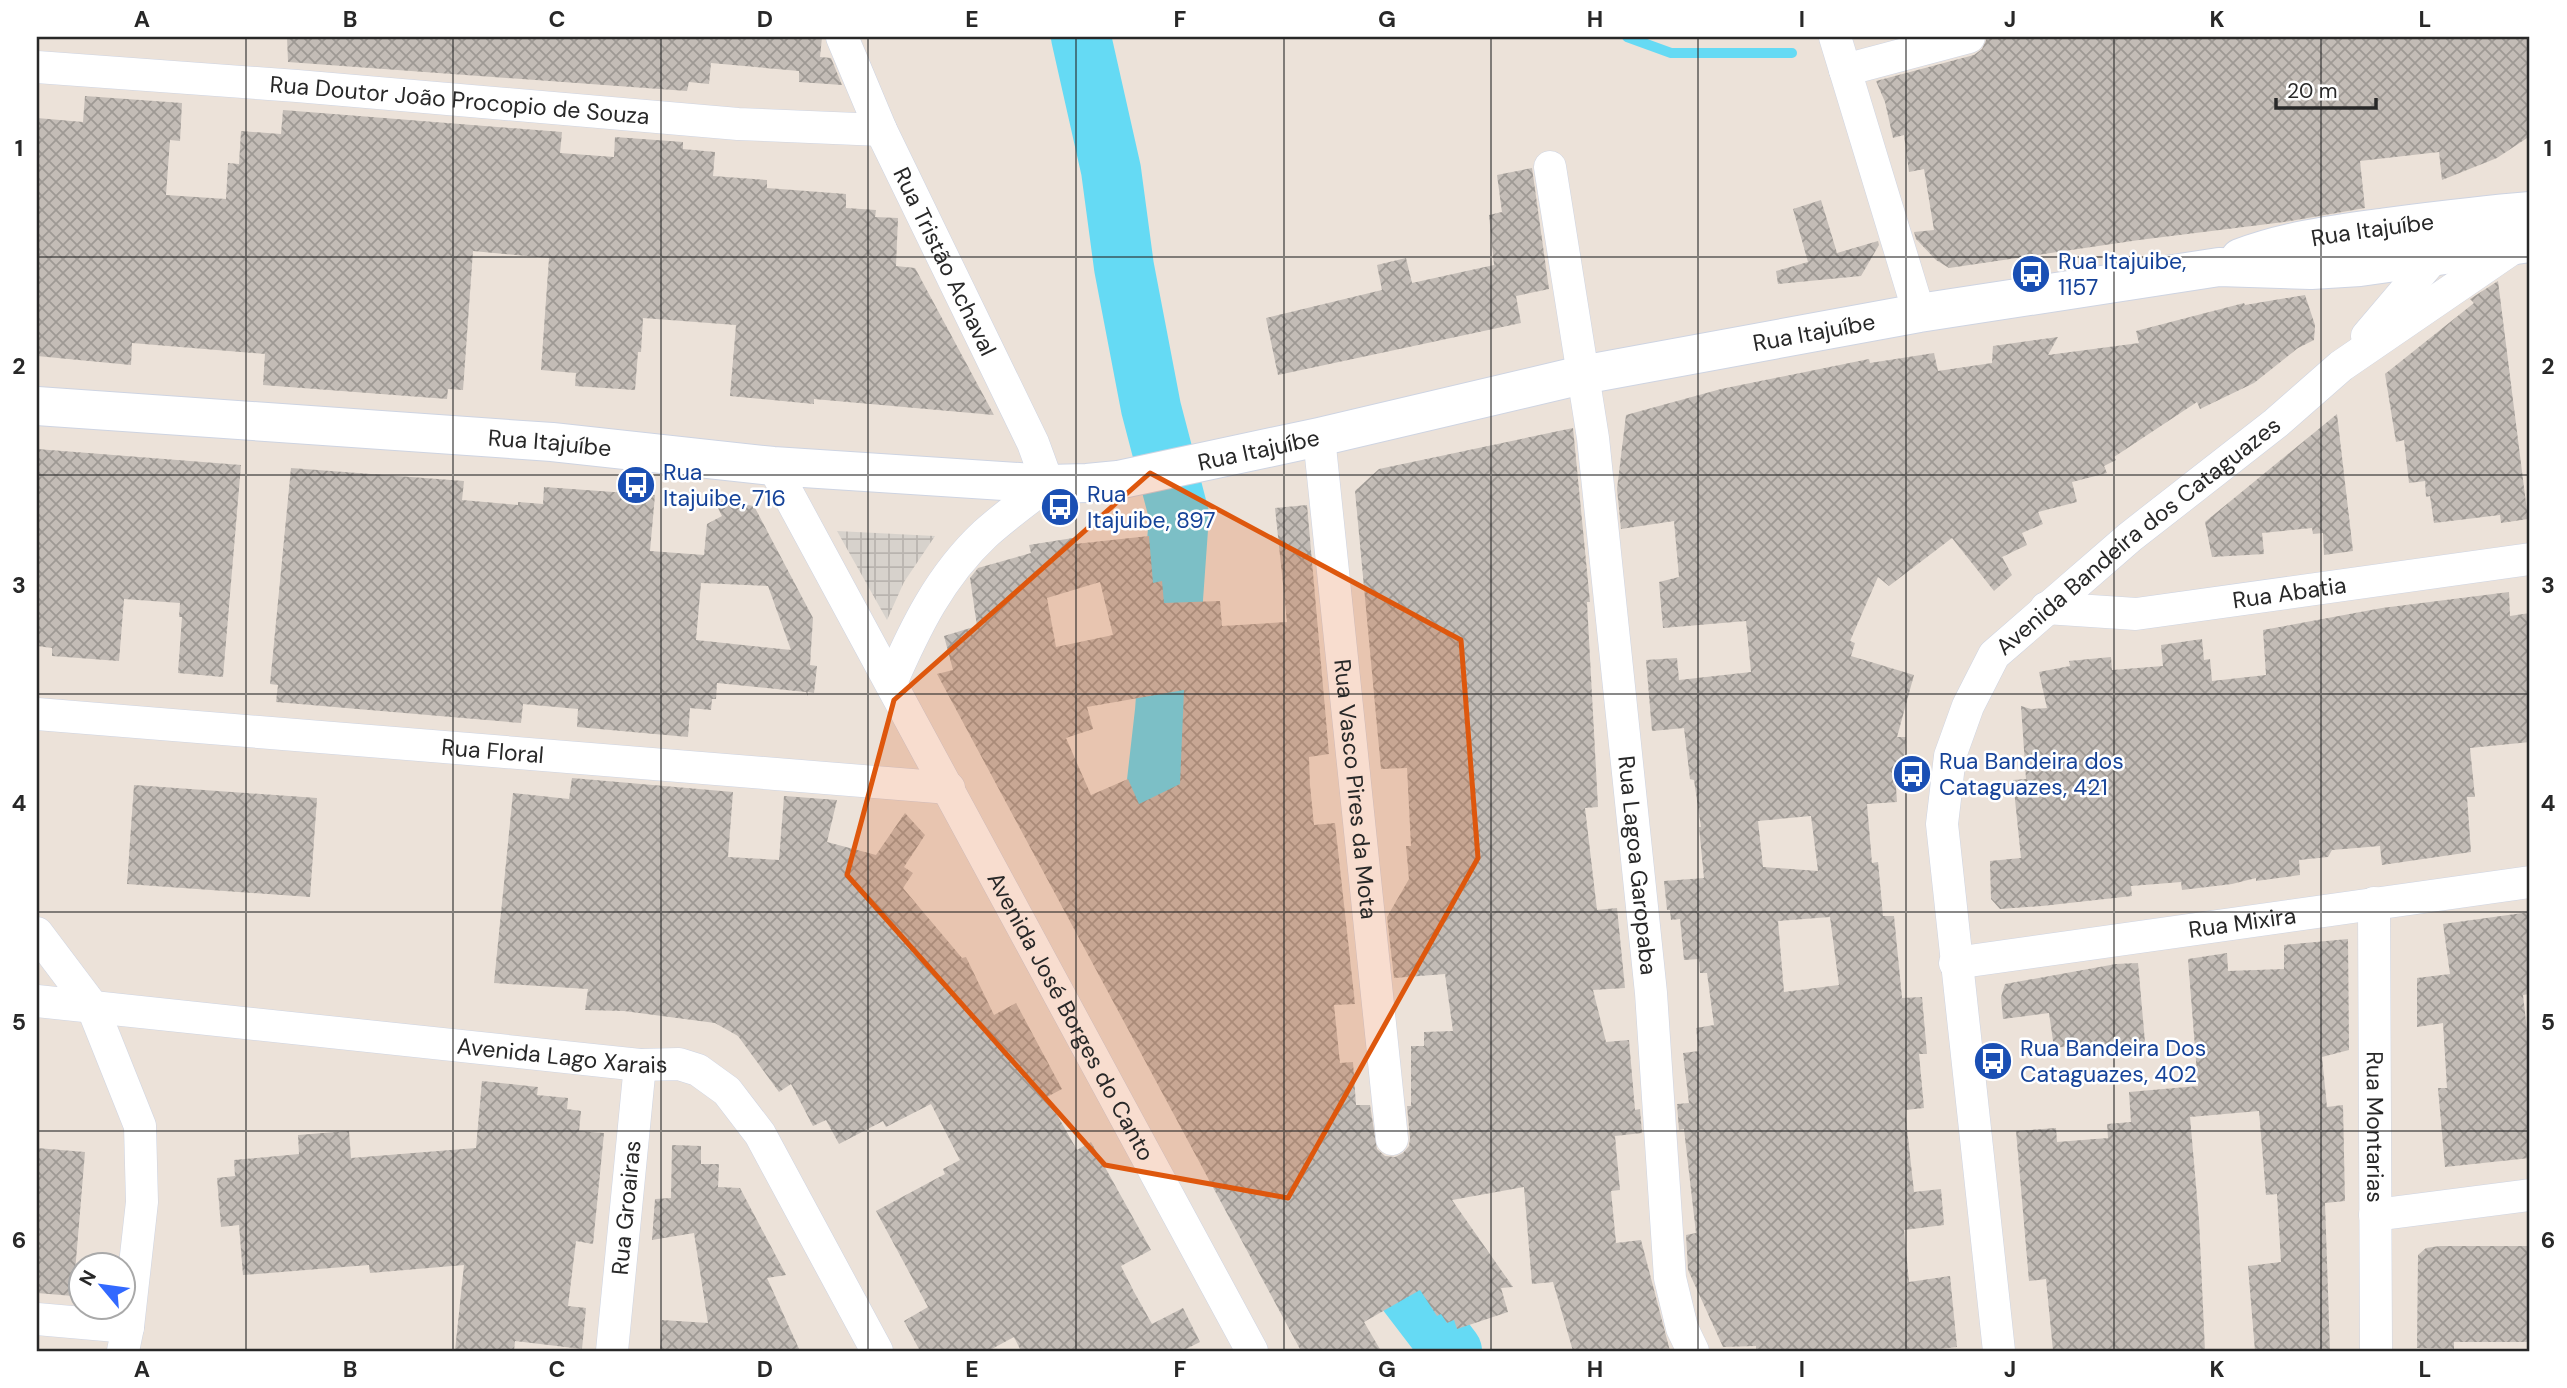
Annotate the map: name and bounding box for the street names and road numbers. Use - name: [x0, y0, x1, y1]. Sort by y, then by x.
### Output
- street label: Rua Doutor João Procopio de Souza: [269, 69, 651, 131]
- street label: Rua Tristão Achaval: [886, 162, 1003, 361]
- street label: Rua Itajuíbe: [2309, 206, 2436, 253]
- street label: Rua Itajuíbe: [1750, 306, 1878, 358]
- street label: Avenida Bandeira dos Cataguazes: [1990, 410, 2287, 662]
- street label: Rua Itajuíbe: [1195, 422, 1322, 478]
- street label: Rua Itajuíbe: [487, 423, 613, 463]
- street label: Rua Abatia: [2231, 570, 2348, 615]
- street label: Rua Vasco Pires da Mota: [1327, 658, 1384, 921]
- street label: Rua Floral: [440, 732, 545, 770]
- street label: Rua Lagoa Garopaba: [1611, 754, 1664, 976]
- street label: Avenida José Borges do Canto: [981, 867, 1161, 1166]
- street label: Rua Mixira: [2186, 900, 2298, 945]
- street label: Avenida Lago Xarais: [455, 1031, 668, 1080]
- street label: Rua Montarias: [2360, 1051, 2390, 1203]
- street label: Rua Groairas: [605, 1139, 648, 1276]

